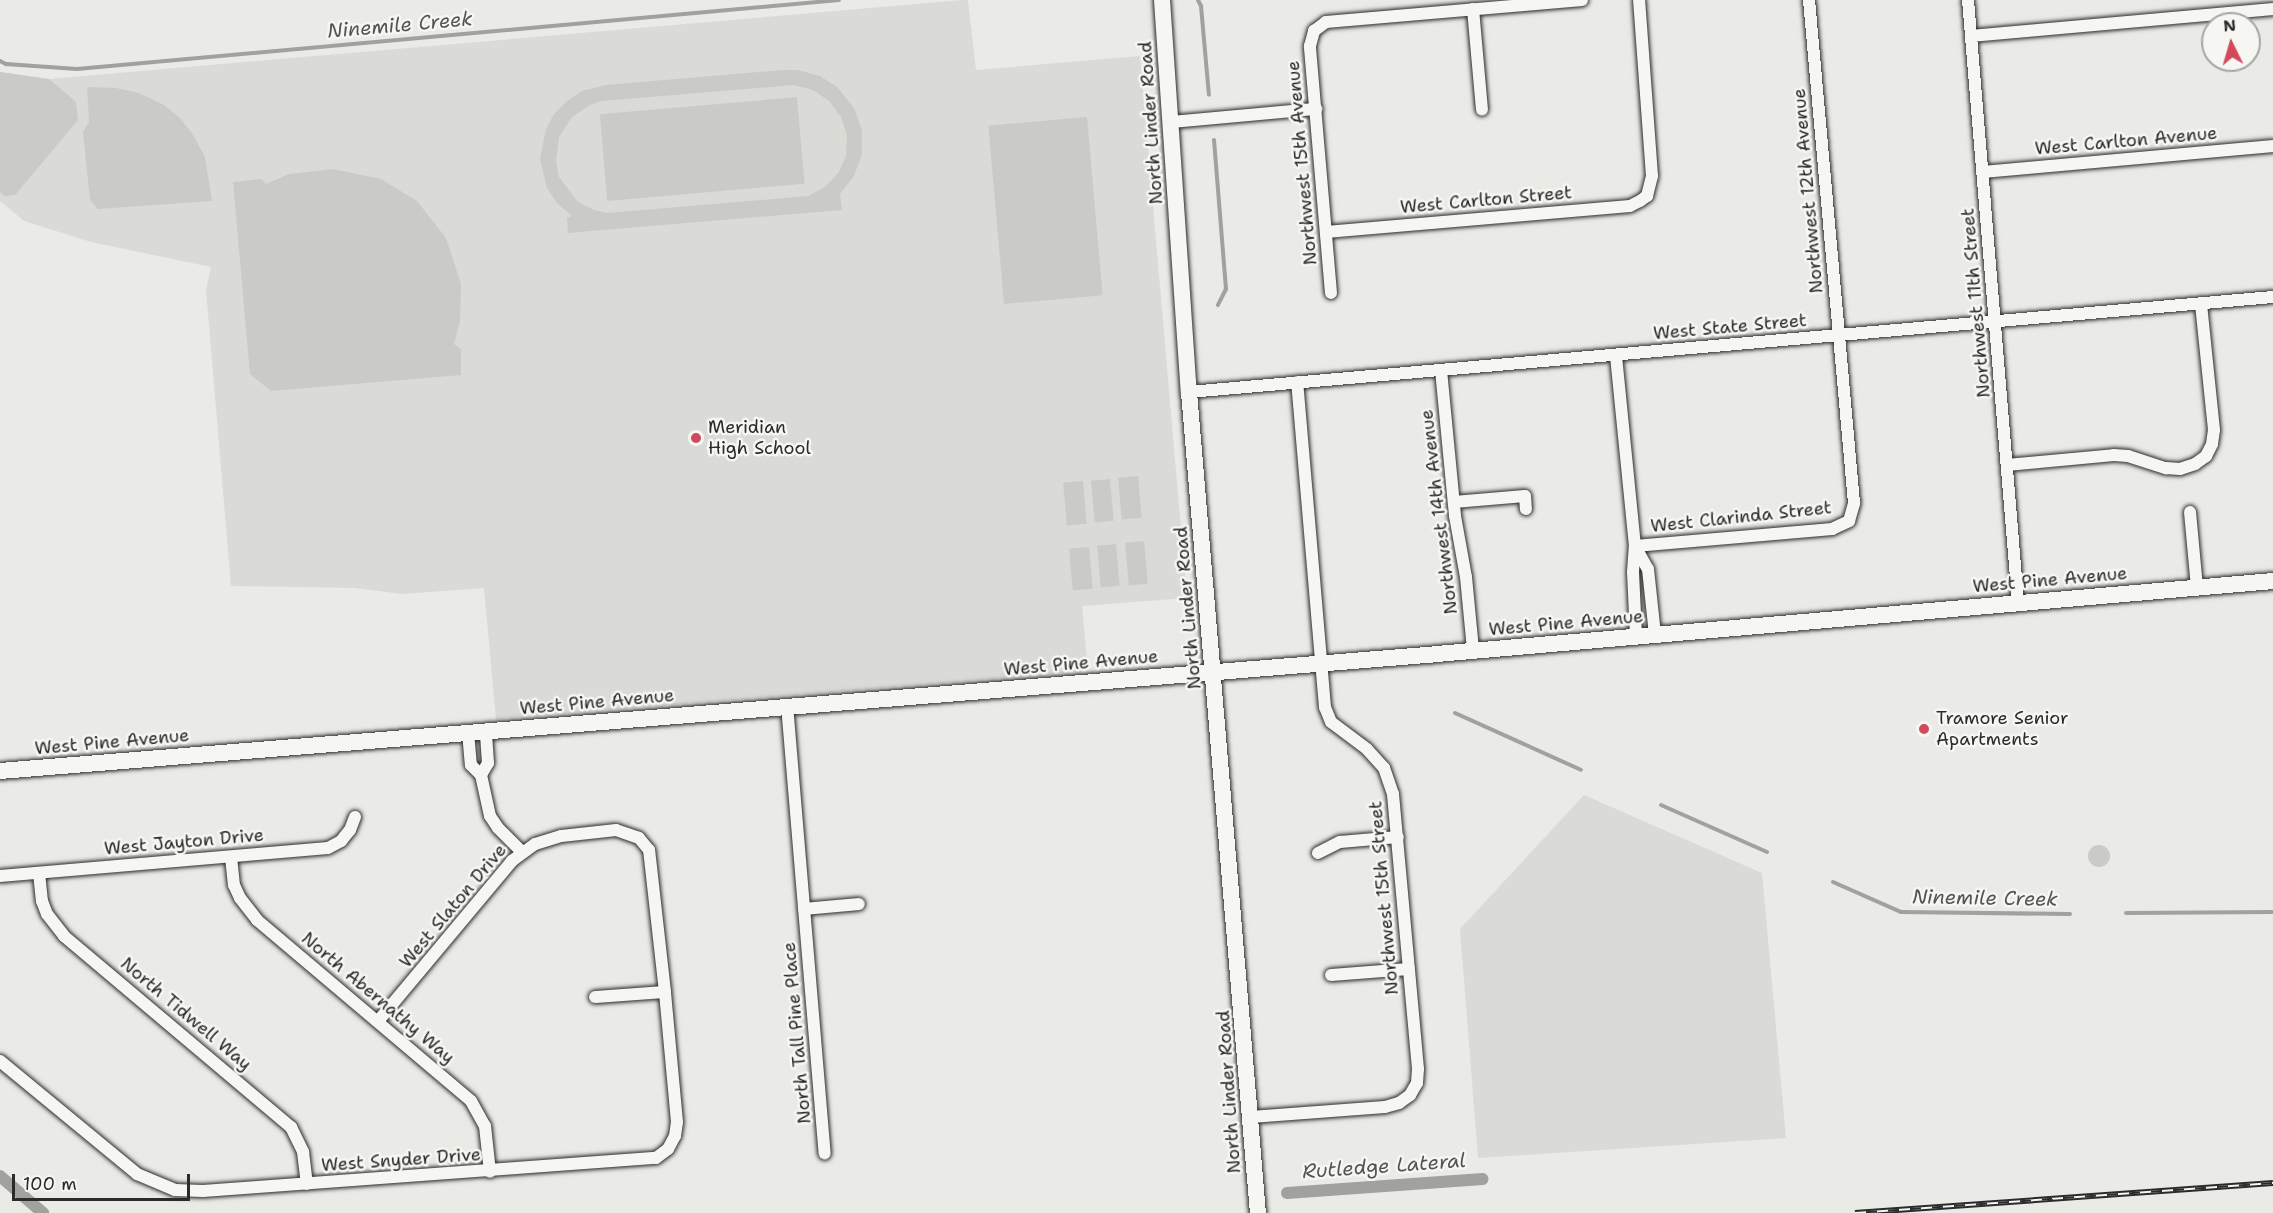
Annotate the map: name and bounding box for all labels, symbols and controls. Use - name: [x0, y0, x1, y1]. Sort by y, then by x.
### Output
- water label: Ninemile Creek: [326, 7, 474, 43]
- north arrow: [2201, 12, 2261, 72]
- text: N: [2222, 15, 2237, 37]
- street label: North Linder Road: [1135, 41, 1167, 205]
- street label: Northwest 15th Avenue: [1282, 60, 1322, 266]
- street label: Northwest 12th Avenue: [1788, 88, 1828, 294]
- street label: West Carlton Avenue: [2034, 122, 2218, 160]
- street label: West Carlton Street: [1399, 182, 1573, 218]
- street label: Northwest 11th Street: [1957, 207, 1995, 399]
- street label: West State Street: [1652, 310, 1808, 344]
- street label: Northwest 14th Avenue: [1416, 408, 1462, 616]
- place label: Meridian High School: [708, 417, 811, 460]
- marker: Meridian High School: [689, 431, 703, 445]
- street label: West Clarinda Street: [1649, 497, 1833, 537]
- street label: North Linder Road: [1170, 526, 1206, 690]
- street label: West Pine Avenue: [1972, 562, 2128, 598]
- street label: West Pine Avenue: [1488, 605, 1644, 641]
- street label: West Pine Avenue: [1003, 645, 1159, 681]
- street label: West Pine Avenue: [519, 684, 675, 720]
- place label: Tramore Senior Apartments: [1936, 708, 2069, 750]
- marker: Tramore Senior Apartments: [1917, 722, 1931, 736]
- street label: West Pine Avenue: [34, 724, 190, 760]
- street label: Northwest 15th Street: [1365, 800, 1403, 996]
- street label: West Jayton Drive: [103, 824, 265, 860]
- street label: West Slaton Drive: [395, 840, 511, 972]
- water label: Ninemile Creek: [1912, 885, 2058, 911]
- street label: North Abernathy Way: [297, 928, 459, 1068]
- street label: North Tall Pine Place: [778, 941, 816, 1125]
- street label: North Tidwell Way: [116, 953, 256, 1075]
- street label: North Linder Road: [1213, 1010, 1245, 1174]
- street label: West Snyder Drive: [321, 1144, 481, 1176]
- water label: Rutledge Lateral: [1302, 1148, 1466, 1184]
- scale bar: [15, 1162, 194, 1200]
- text: 100 m: [23, 1172, 77, 1196]

